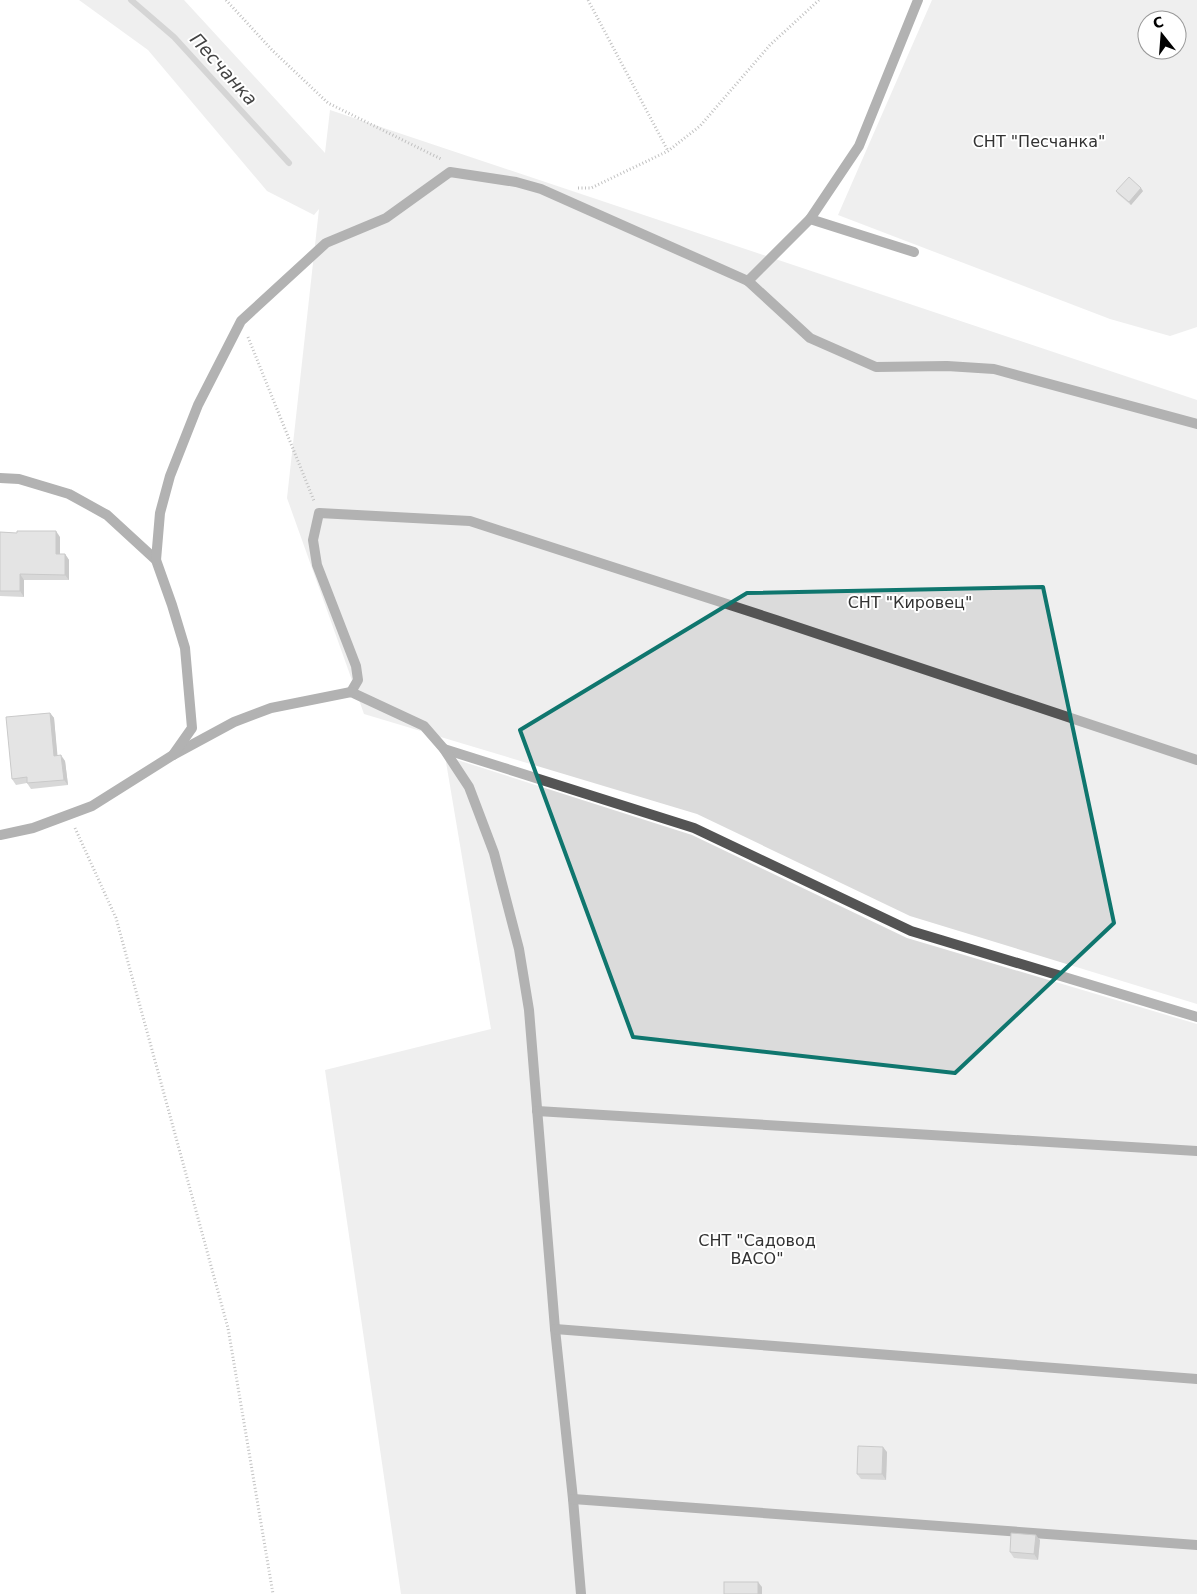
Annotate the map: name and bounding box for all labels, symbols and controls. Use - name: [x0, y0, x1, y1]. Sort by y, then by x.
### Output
- north arrow: [1137, 10, 1187, 60]
- text: С: [1151, 13, 1165, 32]
- water label: Песчанка: [186, 29, 262, 109]
- park label: СНТ "Песчанка": [973, 132, 1105, 151]
- park label: СНТ "Кировец": [848, 593, 972, 612]
- park label: СНТ "Садовод ВАСО": [698, 1231, 816, 1268]

